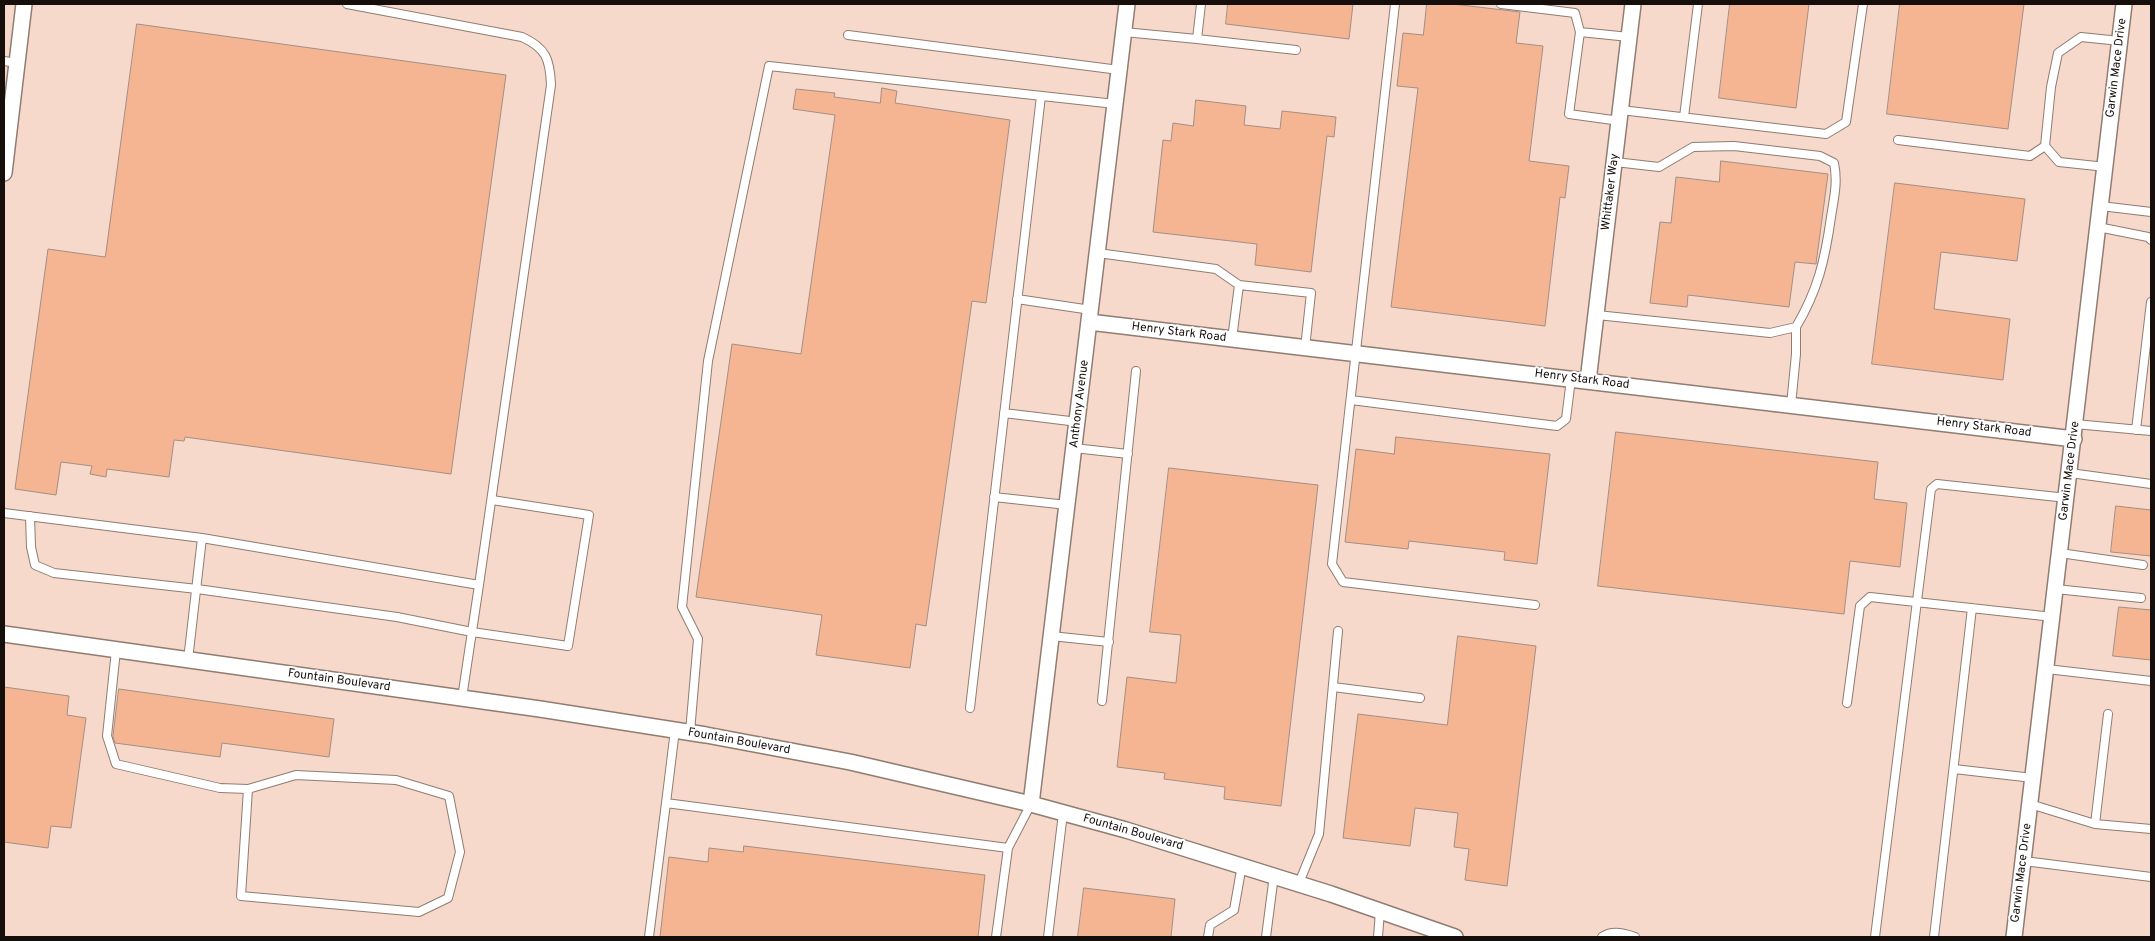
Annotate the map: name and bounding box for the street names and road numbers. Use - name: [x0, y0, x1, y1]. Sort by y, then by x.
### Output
- street label: Garwin Mace Drive: [2104, 17, 2130, 119]
- street label: Whittaker Way: [1599, 153, 1623, 231]
- street label: Henry Stark Road: [1131, 320, 1227, 346]
- street label: Anthony Avenue: [1067, 359, 1093, 449]
- street label: Henry Stark Road: [1534, 367, 1630, 393]
- street label: Henry Stark Road: [1936, 415, 2032, 441]
- street label: Garwin Mace Drive: [2057, 420, 2083, 522]
- street label: Fountain Boulevard: [287, 667, 391, 695]
- street label: Fountain Boulevard: [687, 726, 791, 758]
- street label: Fountain Boulevard: [1081, 812, 1185, 854]
- street label: Garwin Mace Drive: [2009, 822, 2035, 924]

